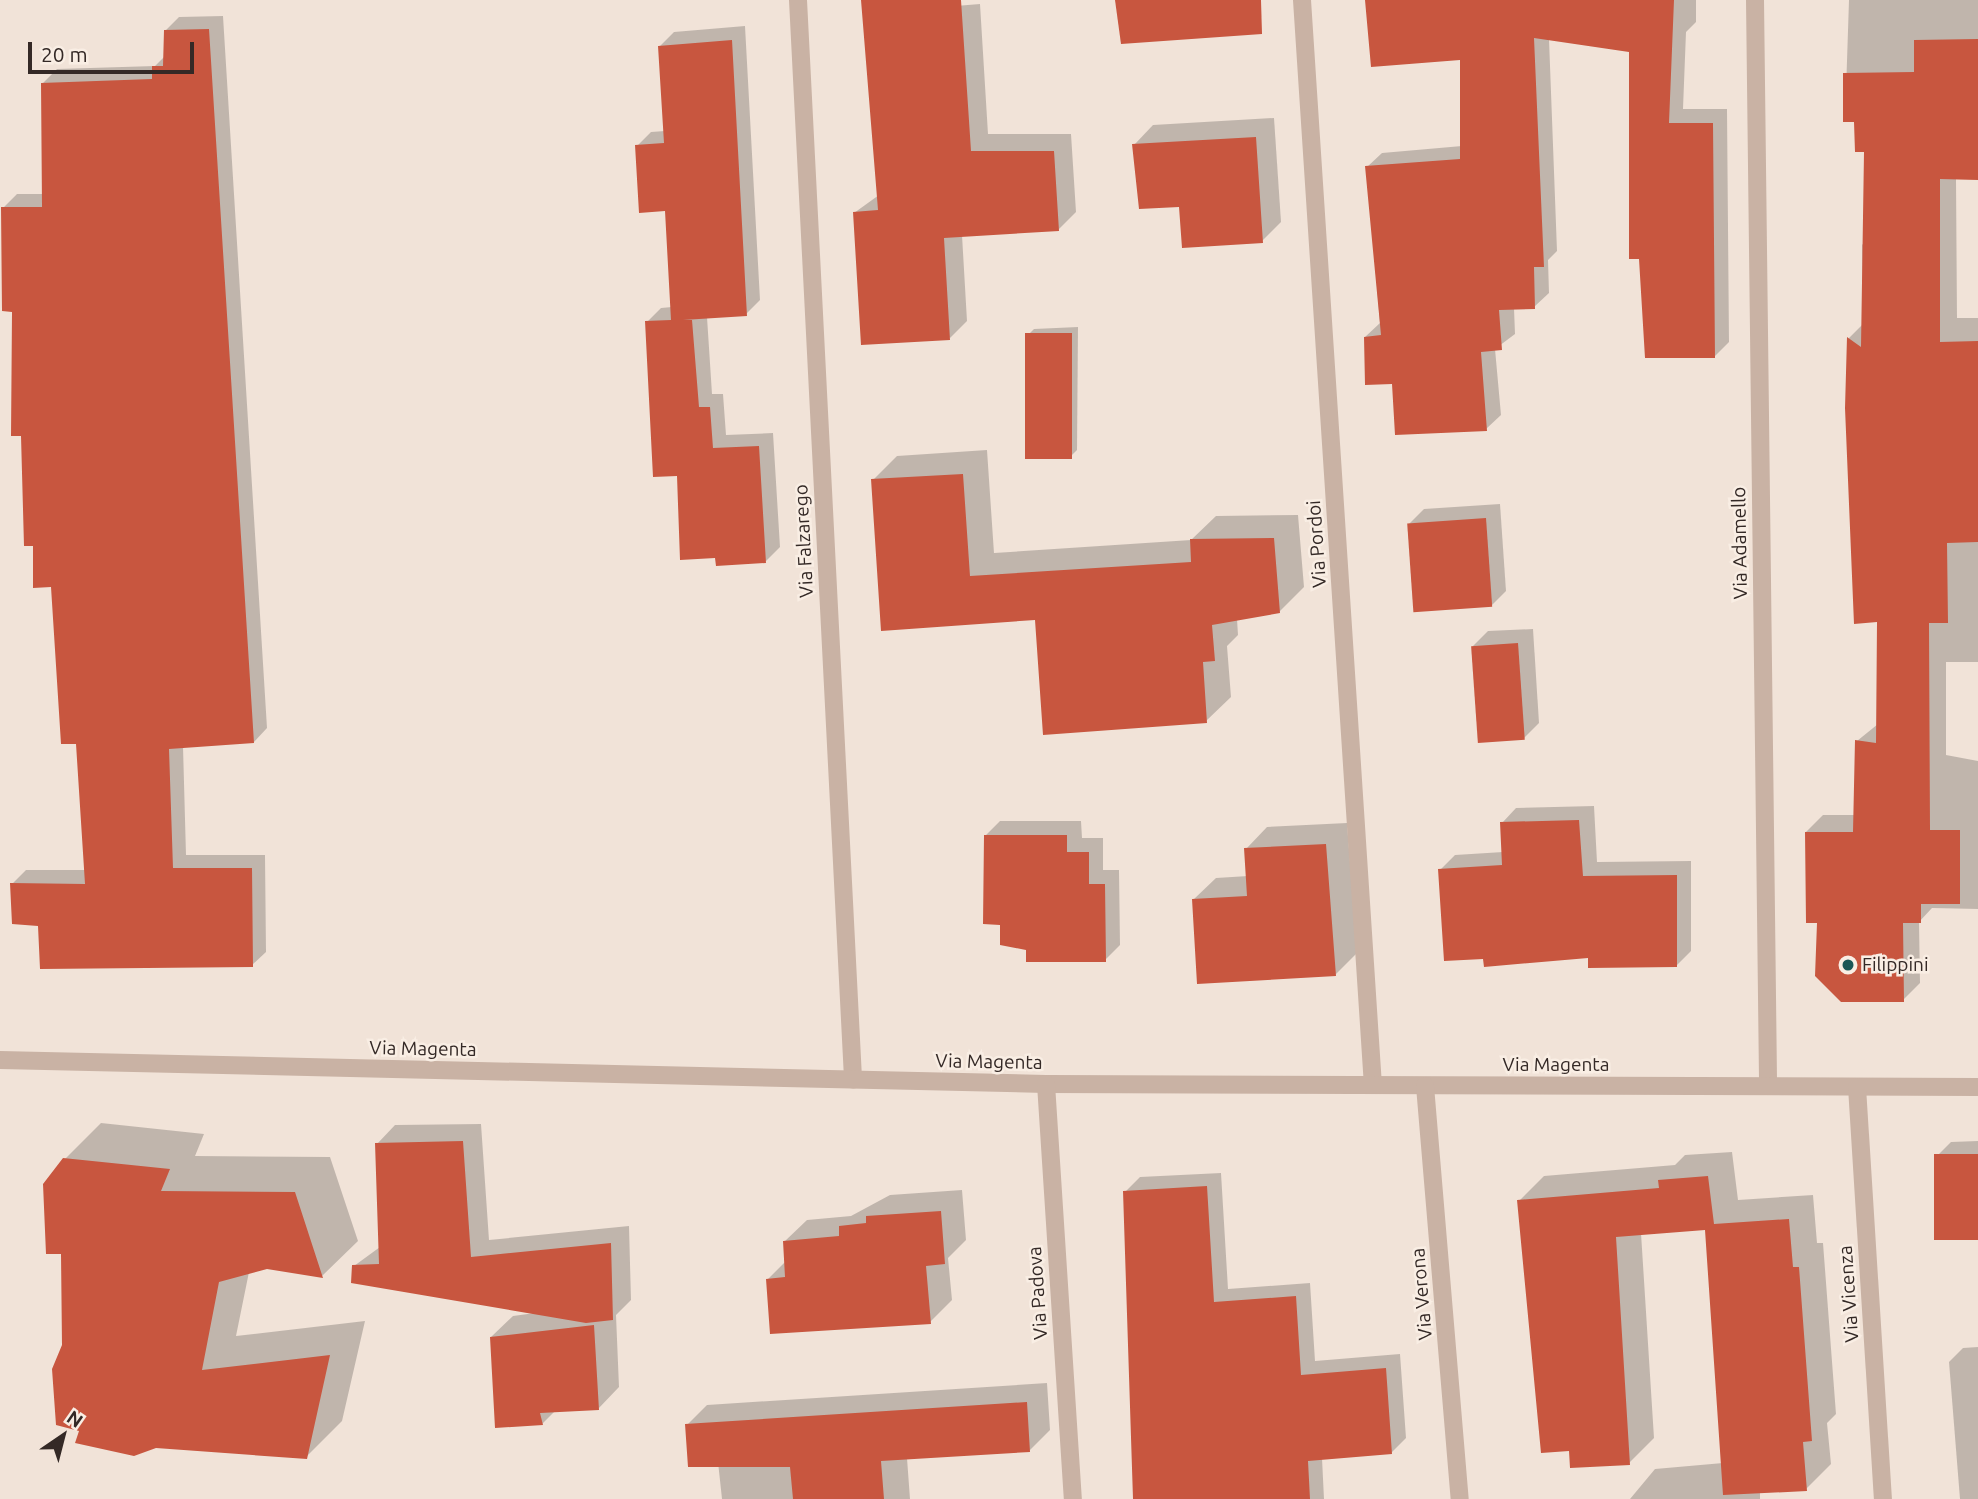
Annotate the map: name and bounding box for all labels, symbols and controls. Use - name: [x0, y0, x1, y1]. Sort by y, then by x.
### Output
- scale bar: [32, 28, 198, 72]
- text: 20 m: [41, 42, 88, 66]
- street label: Via Falzarego: [790, 484, 818, 598]
- street label: Via Adamello: [1728, 487, 1752, 599]
- street label: Via Pordoi: [1303, 499, 1331, 589]
- place label: Filippini: [1862, 954, 1929, 976]
- marker: Filippini: [1840, 957, 1856, 973]
- street label: Via Magenta: [369, 1037, 477, 1061]
- street label: Via Magenta: [935, 1050, 1043, 1074]
- street label: Via Magenta: [1502, 1054, 1610, 1076]
- street label: Via Vicenza: [1834, 1245, 1864, 1343]
- street label: Via Padova: [1023, 1246, 1053, 1340]
- street label: Via Verona: [1407, 1247, 1437, 1341]
- north arrow: [28, 1401, 98, 1471]
- text: N: [63, 1406, 87, 1432]

